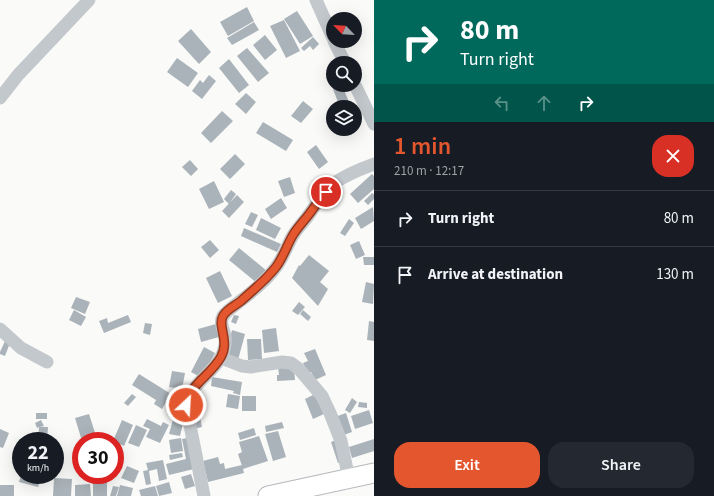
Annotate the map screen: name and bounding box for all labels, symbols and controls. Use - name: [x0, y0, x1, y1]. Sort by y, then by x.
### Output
- text: 80 m: [460, 10, 519, 50]
- north arrow: [326, 12, 362, 48]
- map controls: [326, 12, 362, 136]
- icon: right: [394, 16, 446, 68]
- text: Turn right: [460, 47, 534, 72]
- button: search: [326, 56, 362, 92]
- icon: left: [491, 92, 513, 114]
- icon: ahead: [533, 92, 555, 114]
- icon: right: [575, 92, 597, 114]
- button: layers: [326, 100, 362, 136]
- text: 1 min: [394, 129, 451, 164]
- button: close: [652, 135, 694, 177]
- text: 210 m · 12:17: [394, 162, 464, 180]
- pin: [309, 175, 343, 209]
- icon: arrive: [315, 181, 337, 203]
- icon: right: [394, 208, 416, 230]
- text: Turn right: [428, 208, 494, 229]
- text: 80 m: [664, 208, 694, 229]
- icon: arrive: [394, 264, 416, 286]
- text: Arrive at destination: [428, 264, 563, 285]
- text: 130 m: [656, 264, 694, 285]
- position arrow: [165, 384, 207, 426]
- speed limit sign: 30: [72, 432, 124, 484]
- text: 22: [27, 439, 49, 467]
- button: Exit: [394, 442, 540, 488]
- button: Share: [548, 442, 694, 488]
- text: km/h: [27, 461, 49, 475]

